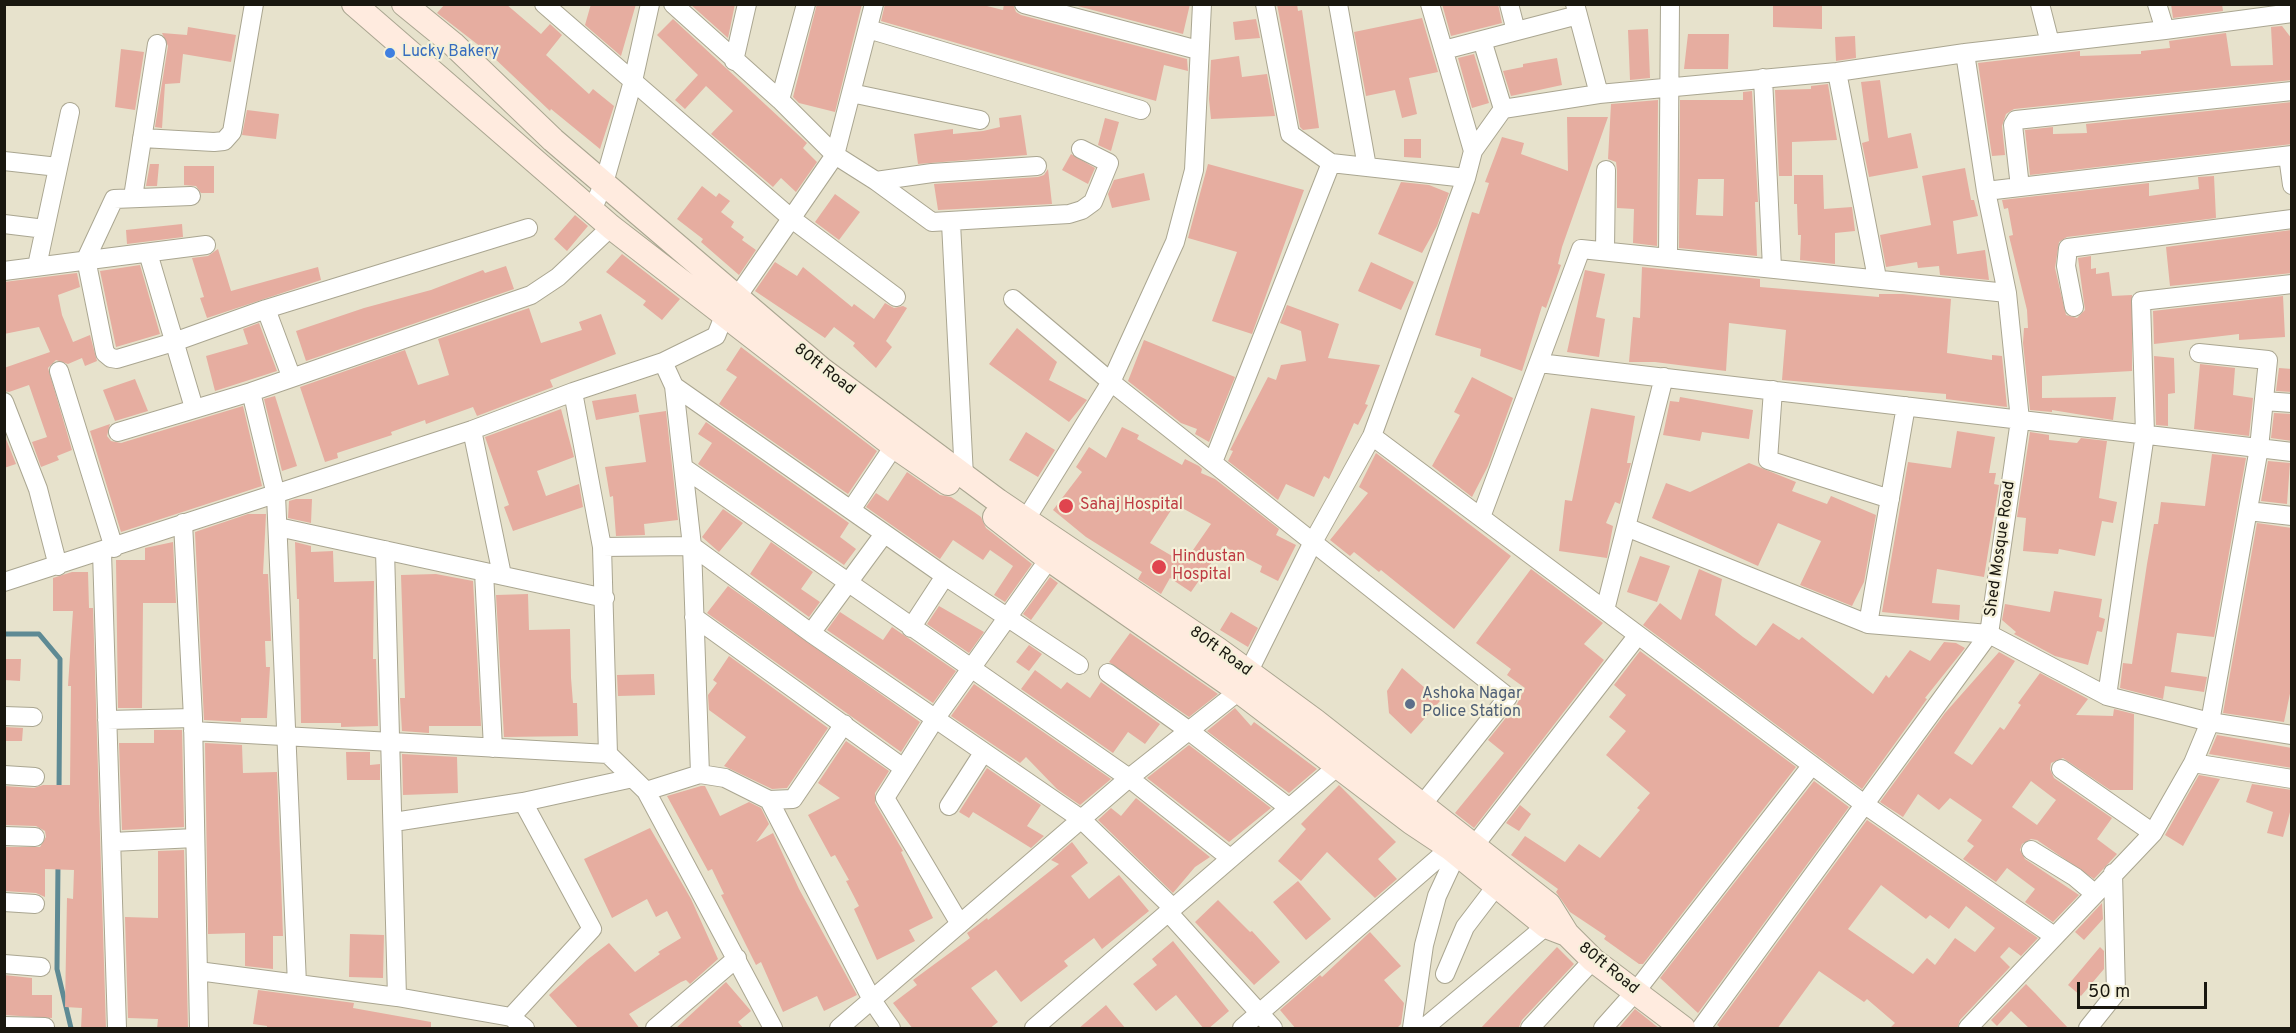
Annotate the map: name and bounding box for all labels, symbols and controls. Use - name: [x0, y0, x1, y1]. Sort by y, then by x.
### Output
- place label: Lucky Bakery: [402, 43, 499, 63]
- marker: Lucky Bakery: [383, 46, 397, 60]
- street label: 80ft Road: [790, 340, 858, 400]
- street label: Shed Mosque Road: [1982, 480, 2020, 618]
- place label: Sahaj Hospital: [1080, 496, 1183, 516]
- marker: Sahaj Hospital: [1057, 497, 1075, 515]
- place label: Hindustan Hospital: [1172, 548, 1245, 586]
- marker: Hindustan Hospital: [1150, 558, 1168, 576]
- street label: 80ft Road: [1185, 623, 1255, 681]
- place label: Ashoka Nagar Police Station: [1422, 685, 1522, 723]
- marker: Ashoka Nagar Police Station: [1403, 697, 1417, 711]
- street label: 80ft Road: [1574, 939, 1642, 999]
- scale bar: [2080, 970, 2210, 1008]
- text: 50 m: [2088, 981, 2130, 1004]

